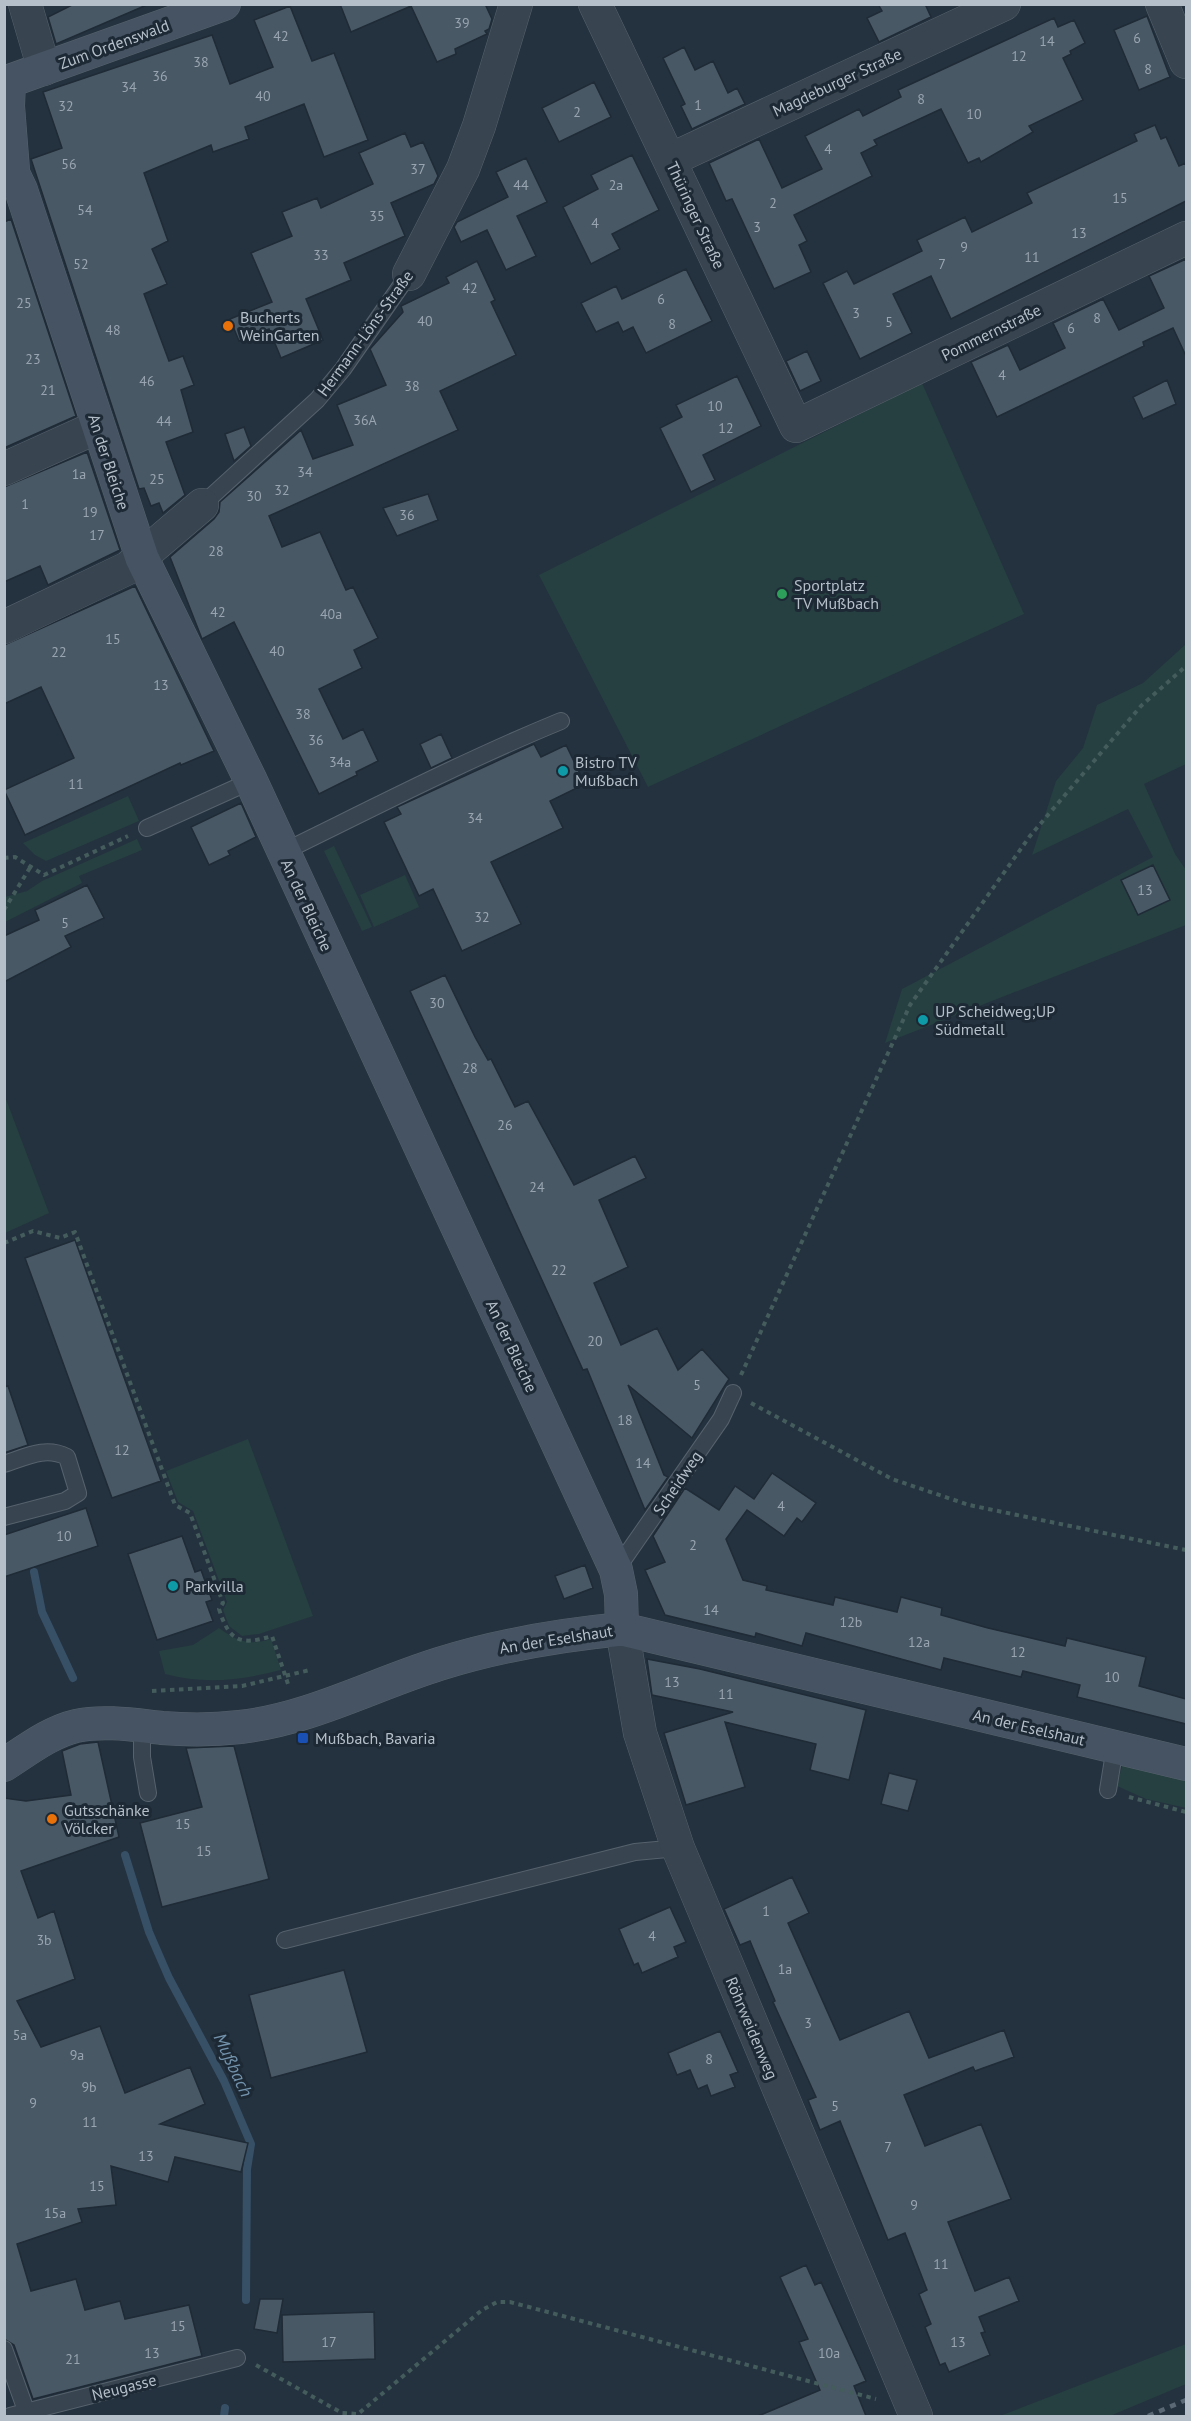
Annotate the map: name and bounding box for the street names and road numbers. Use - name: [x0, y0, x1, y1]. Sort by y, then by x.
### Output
- street label: Zum Ordenswald: [56, 15, 172, 73]
- street label: Magdeburger Straße: [769, 43, 905, 121]
- street label: Thüringer Straße: [662, 158, 730, 272]
- street label: Hermann-Löns-Straße: [313, 266, 417, 400]
- street label: Pommernstraße: [938, 299, 1044, 365]
- street label: An der Bleiche: [84, 412, 134, 512]
- street label: An der Bleiche: [277, 856, 337, 954]
- street label: An der Bleiche: [482, 1297, 542, 1395]
- street label: Scheidweg: [648, 1447, 706, 1519]
- street label: An der Eselshaut: [498, 1620, 615, 1658]
- street label: An der Eselshaut: [971, 1704, 1088, 1750]
- street label: Röhrweidenweg: [721, 1974, 783, 2082]
- street label: Neugasse: [90, 2369, 158, 2405]

